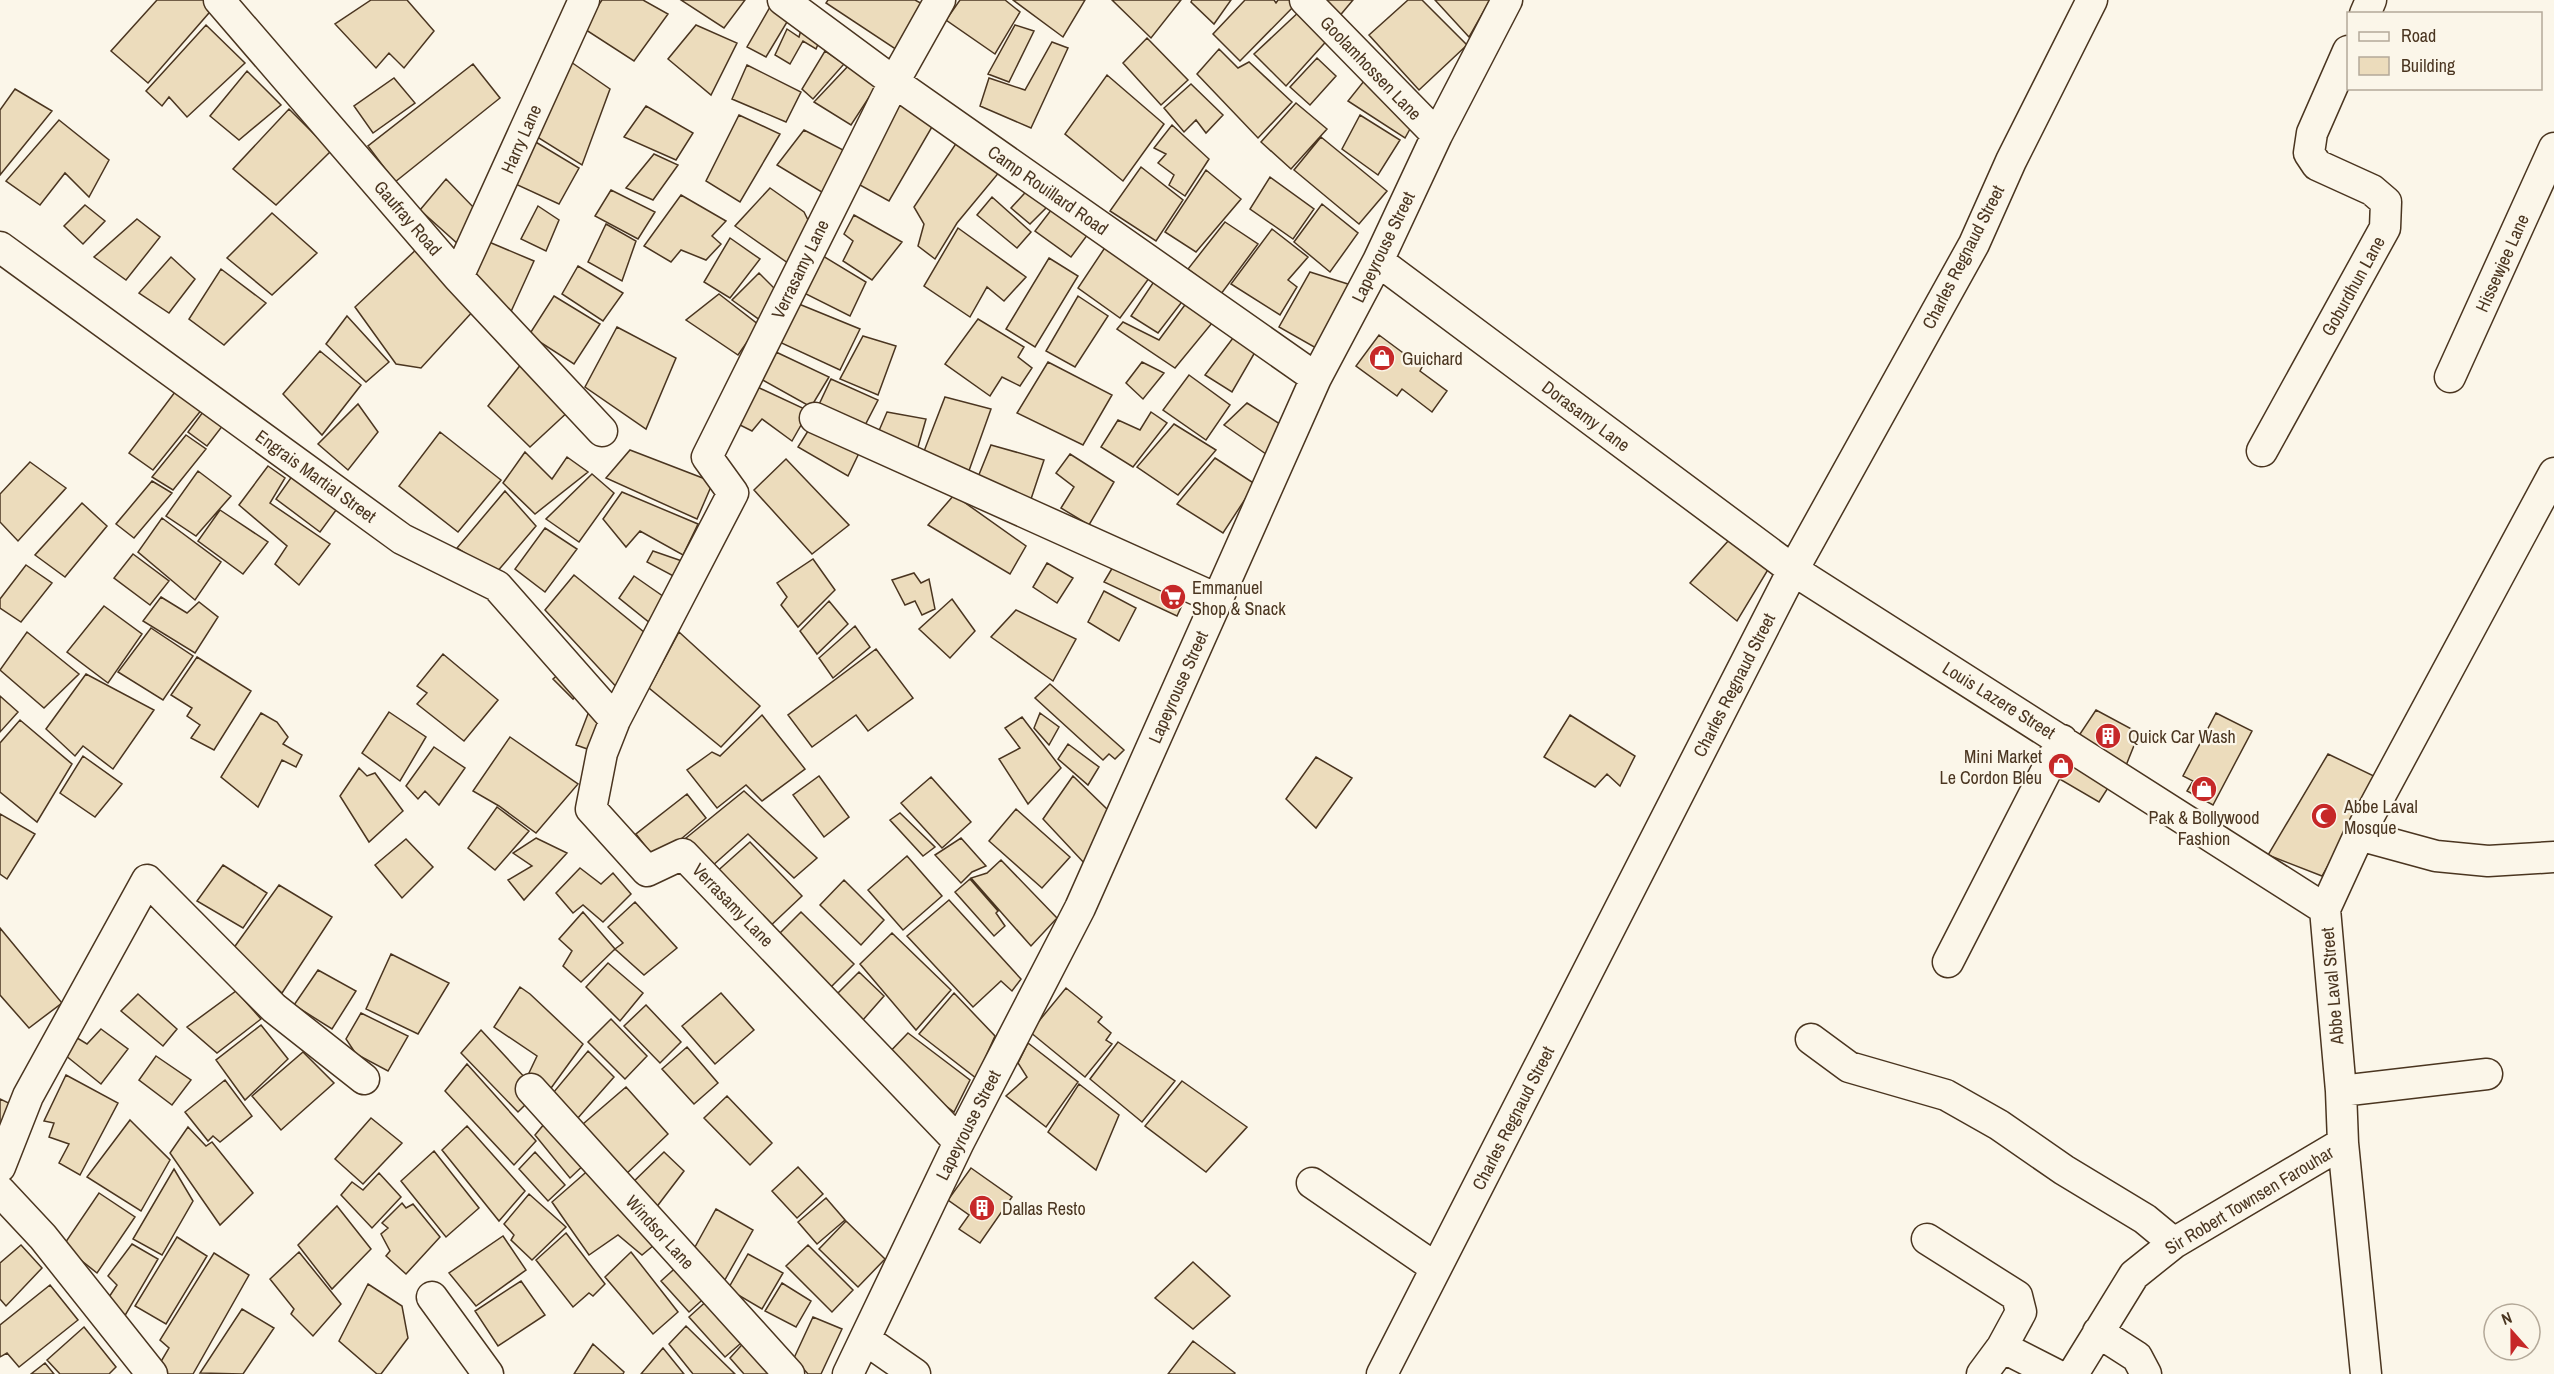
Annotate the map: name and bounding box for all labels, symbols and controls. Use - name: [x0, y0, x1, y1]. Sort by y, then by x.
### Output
- street label: Goolamhossen Lane: [1315, 10, 1427, 126]
- legend: [2347, 12, 2542, 90]
- text: Road: [2401, 23, 2436, 48]
- text: Building: [2401, 53, 2456, 78]
- street label: Harry Lane: [495, 101, 547, 177]
- street label: Camp Rouillard Road: [983, 139, 1113, 241]
- street label: Gaufray Road: [368, 175, 448, 261]
- street label: Charles Regnaud Street: [1916, 181, 2010, 333]
- street label: Lapeyrouse Street: [1345, 187, 1421, 307]
- street label: Hissewjee Lane: [2469, 210, 2535, 316]
- street label: Verrasamy Lane: [765, 215, 835, 323]
- street label: Goburdhun Lane: [2315, 231, 2391, 341]
- shop icon: Guichard: [1367, 343, 1397, 373]
- place label: Guichard: [1402, 346, 1463, 371]
- street label: Dorasamy Lane: [1537, 375, 1635, 457]
- street label: Engrais Martial Street: [251, 424, 381, 528]
- place label: Emmanuel Shop & Snack: [1192, 575, 1286, 621]
- supermarket icon: Emmanuel Shop & Snack: [1158, 582, 1188, 612]
- street label: Charles Regnaud Street: [1687, 609, 1781, 761]
- street label: Lapeyrouse Street: [1142, 627, 1214, 747]
- street label: Louis Lazere Street: [1938, 655, 2060, 745]
- building icon: Quick Car Wash: [2093, 721, 2123, 751]
- place label: Quick Car Wash: [2128, 724, 2236, 749]
- place label: Mini Market Le Cordon Bleu: [1939, 744, 2042, 790]
- shop icon: Mini Market Le Cordon Bleu: [2046, 751, 2076, 781]
- shop icon: Pak & Bollywood Fashion: [2189, 774, 2219, 804]
- place label: Abbe Laval Mosque: [2343, 794, 2418, 840]
- mosque icon: Abbe Laval Mosque: [2309, 801, 2339, 831]
- place label: Pak & Bollywood Fashion: [2149, 805, 2259, 851]
- street label: Verrasamy Lane: [687, 858, 779, 952]
- street label: Abbe Laval Street: [2314, 926, 2350, 1047]
- street label: Charles Regnaud Street: [1466, 1042, 1560, 1194]
- street label: Lapeyrouse Street: [929, 1066, 1007, 1184]
- street label: Sir Robert Townsen Farouhar: [2160, 1140, 2338, 1260]
- street label: Windsor Lane: [620, 1189, 700, 1275]
- building icon: Dallas Resto: [967, 1193, 997, 1223]
- place label: Dallas Resto: [1002, 1196, 1086, 1221]
- north arrow: [2482, 1302, 2542, 1362]
- text: N: [2498, 1306, 2515, 1330]

